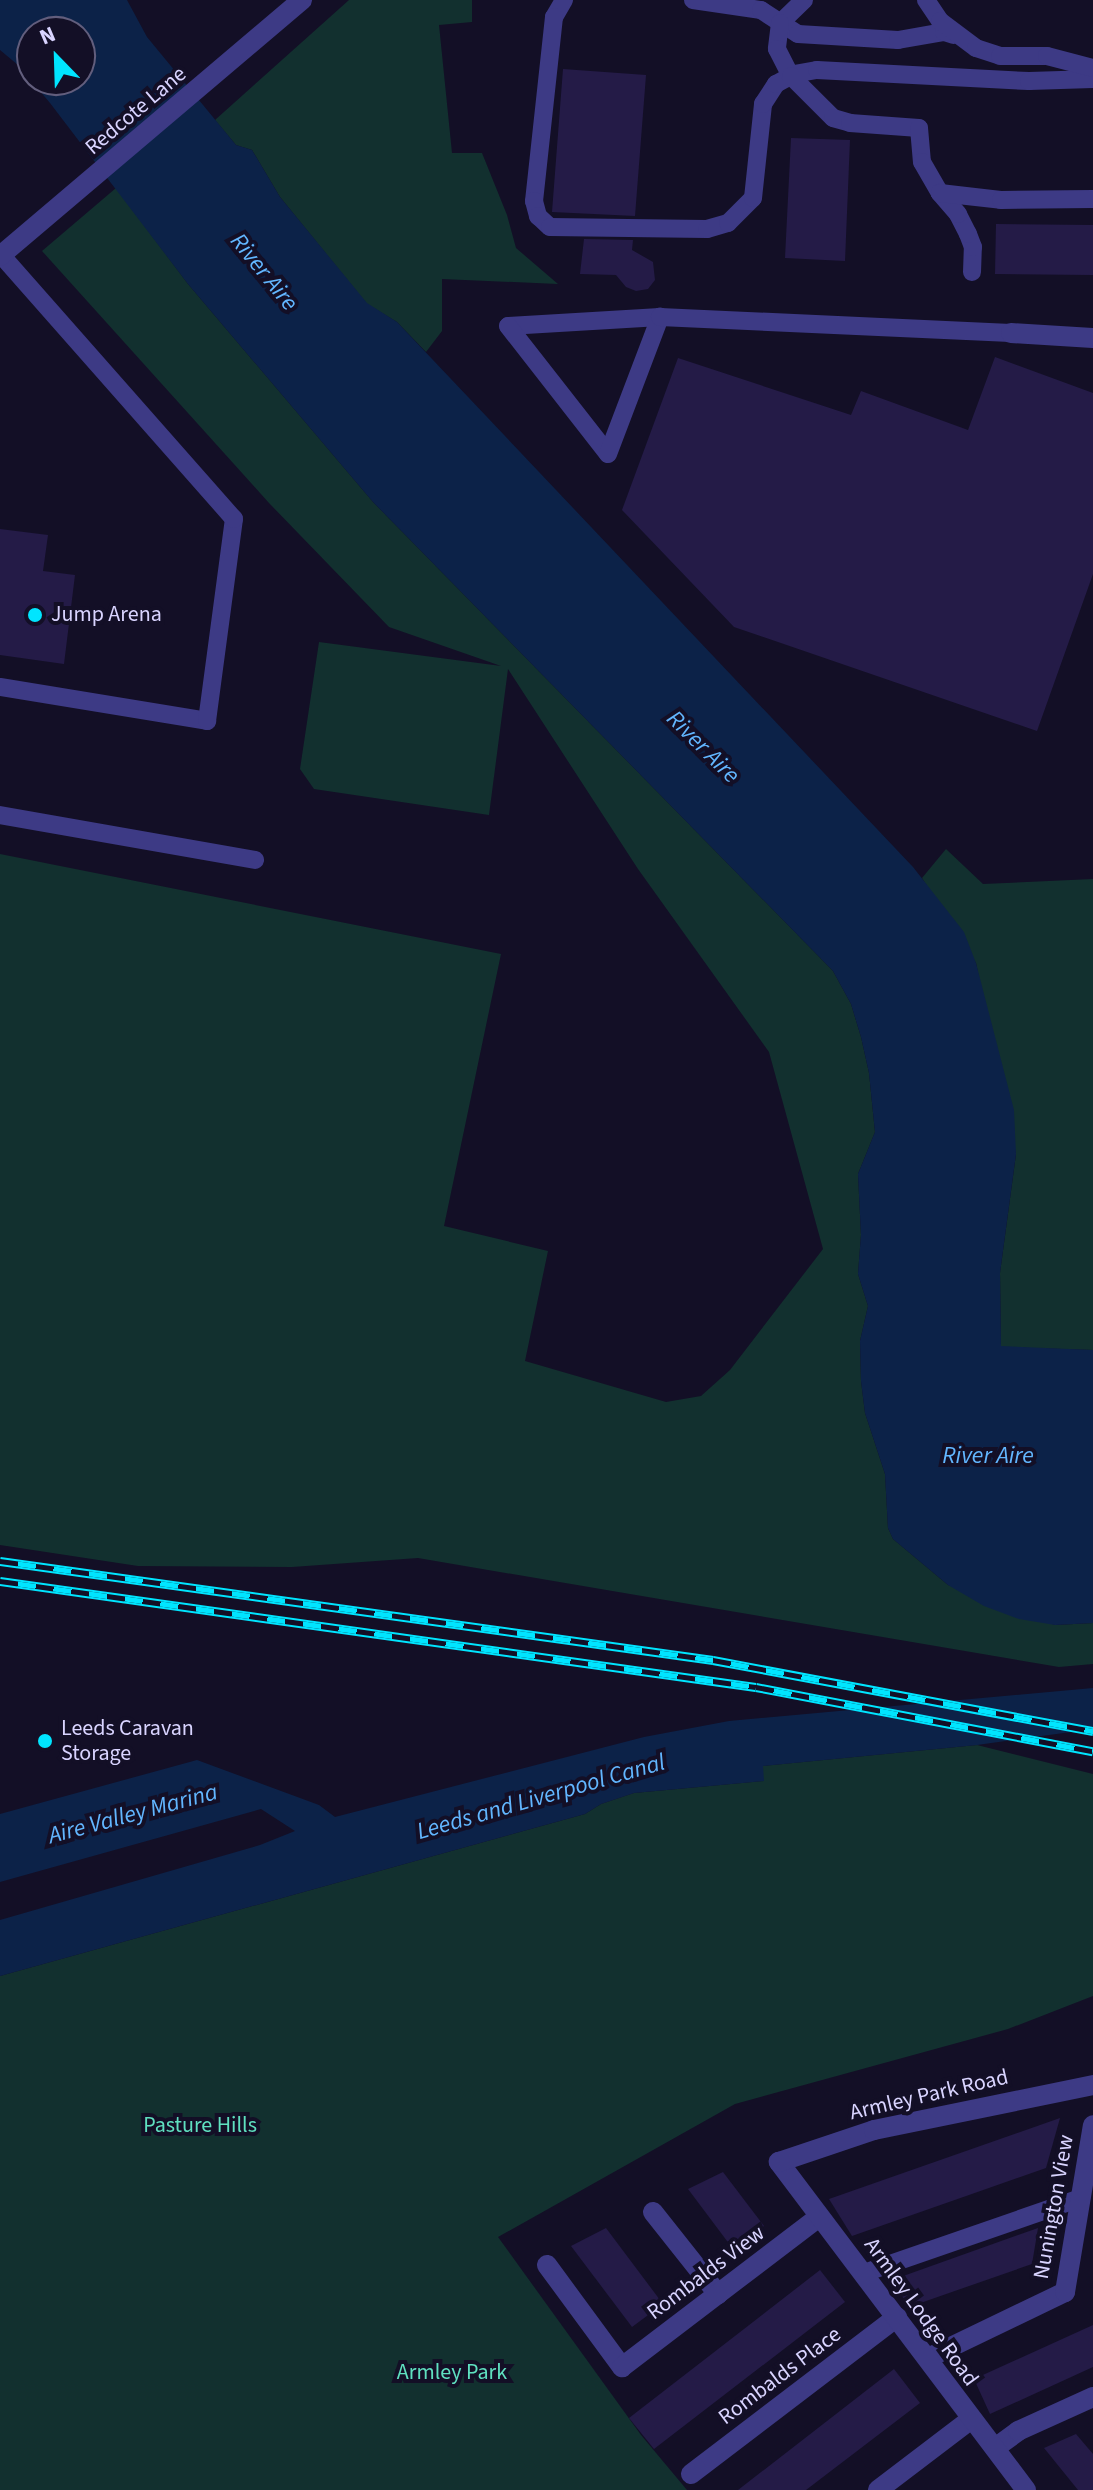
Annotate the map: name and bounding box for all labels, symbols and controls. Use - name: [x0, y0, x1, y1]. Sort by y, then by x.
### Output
- north arrow: [16, 16, 96, 96]
- text: N: [34, 18, 60, 53]
- street label: Redcote Lane: [80, 61, 192, 161]
- water label: River Aire: [224, 227, 304, 317]
- place label: Jump Arena: [51, 602, 162, 628]
- marker: Jump Arena: [26, 606, 44, 624]
- water label: River Aire: [660, 704, 746, 790]
- water label: River Aire: [942, 1442, 1034, 1470]
- place label: Leeds Caravan Storage: [61, 1715, 194, 1766]
- marker: Leeds Caravan Storage: [36, 1732, 54, 1750]
- water label: Leeds and Liverpool Canal: [413, 1748, 669, 1846]
- water label: Aire Valley Marina: [45, 1778, 221, 1850]
- street label: Armley Park Road: [847, 2064, 1011, 2126]
- park label: Pasture Hills: [143, 2113, 257, 2139]
- street label: Nunington View: [1028, 2133, 1080, 2281]
- street label: Rombalds View: [642, 2220, 770, 2326]
- street label: Armley Lodge Road: [858, 2233, 984, 2391]
- street label: Rombalds Place: [714, 2321, 846, 2431]
- park label: Armley Park: [397, 2360, 507, 2386]

